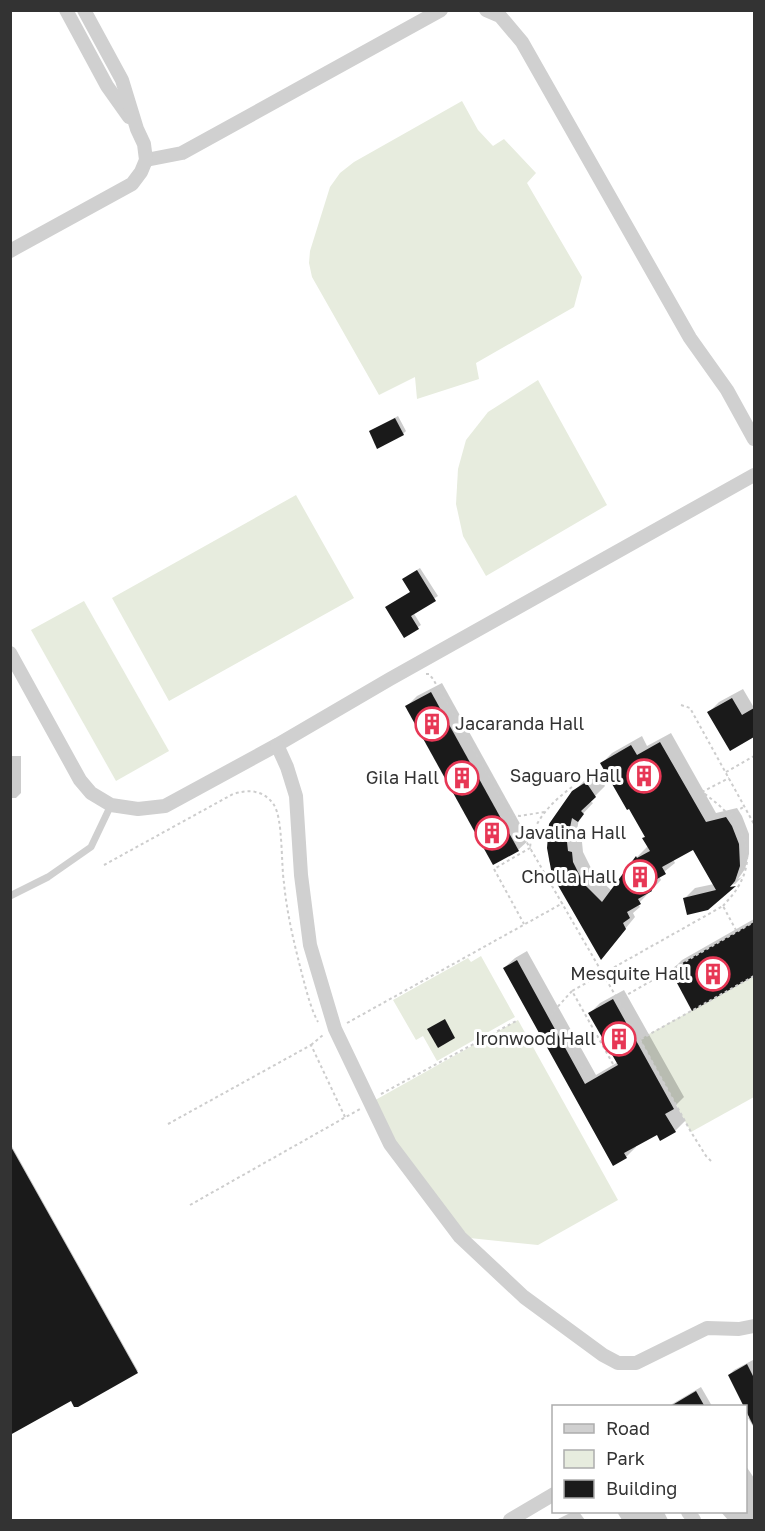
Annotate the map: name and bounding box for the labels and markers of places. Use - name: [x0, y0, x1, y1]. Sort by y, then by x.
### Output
- building icon: Jacaranda Hall: [414, 706, 450, 742]
- place label: Jacaranda Hall: [455, 712, 585, 734]
- building icon: Saguaro Hall: [626, 758, 662, 794]
- building icon: Gila Hall: [444, 760, 480, 796]
- place label: Saguaro Hall: [510, 764, 621, 786]
- place label: Gila Hall: [366, 766, 439, 788]
- building icon: Javalina Hall: [474, 815, 510, 851]
- place label: Javalina Hall: [515, 821, 626, 843]
- building icon: Cholla Hall: [622, 859, 658, 895]
- place label: Cholla Hall: [521, 865, 617, 887]
- building icon: Mesquite Hall: [695, 956, 731, 992]
- place label: Mesquite Hall: [570, 962, 690, 984]
- building icon: Ironwood Hall: [601, 1021, 637, 1057]
- place label: Ironwood Hall: [475, 1027, 596, 1049]

